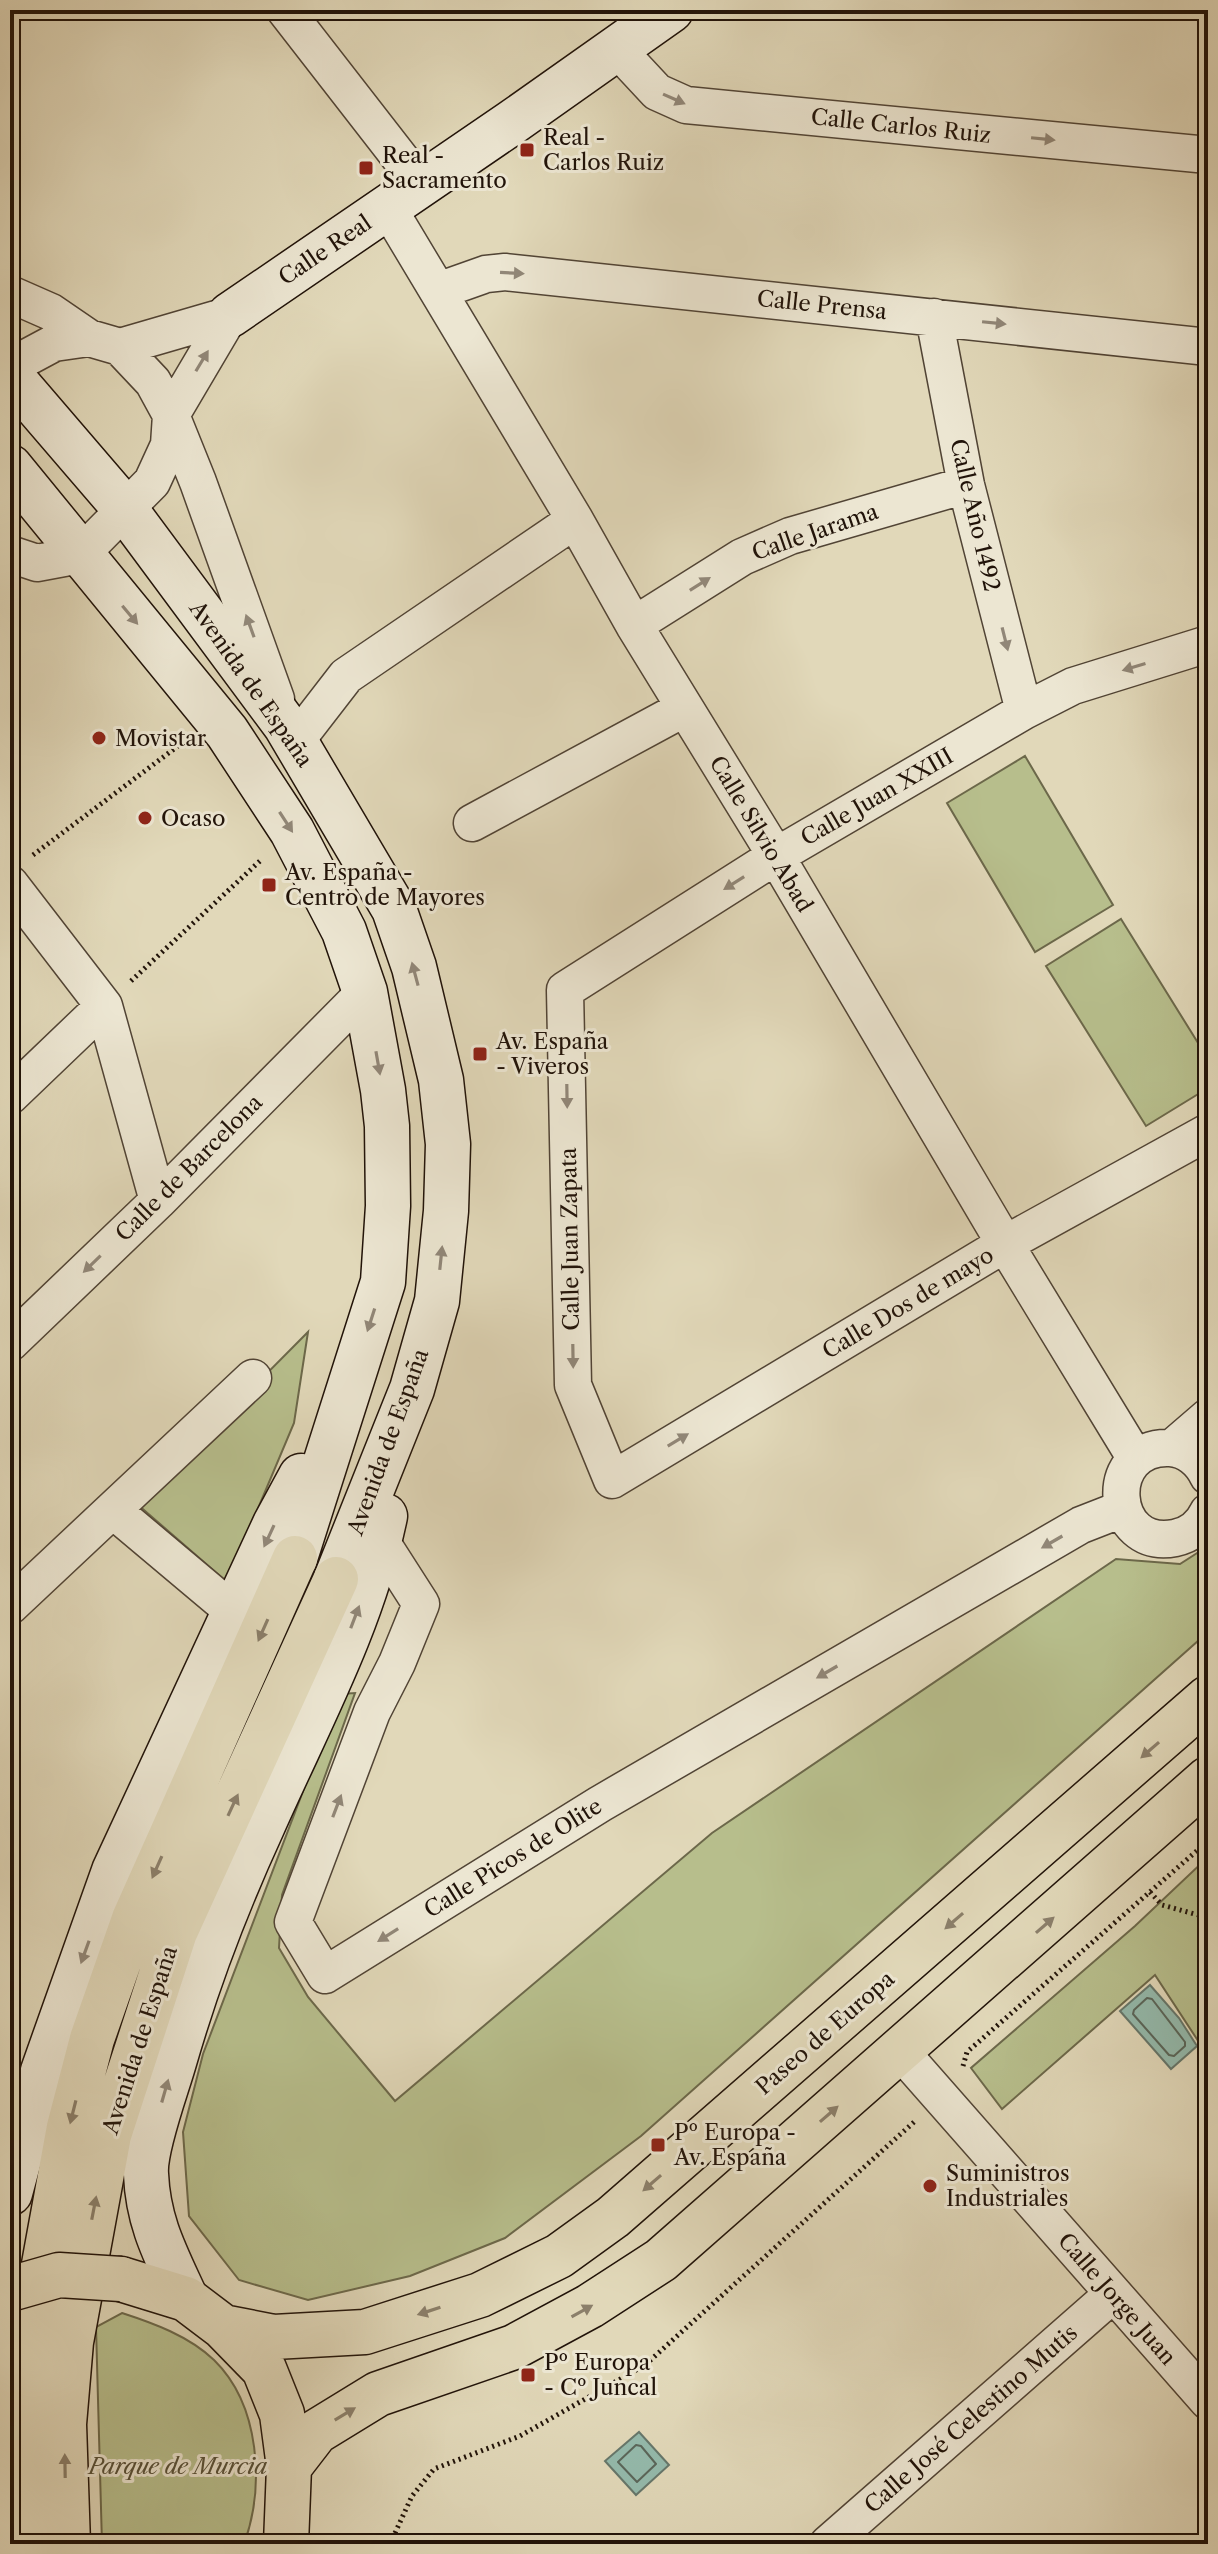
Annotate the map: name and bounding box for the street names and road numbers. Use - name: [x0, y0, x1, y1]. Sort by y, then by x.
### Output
- street label: Calle Carlos Ruiz: [810, 103, 992, 149]
- street label: Calle Real: [273, 209, 377, 291]
- street label: Calle Prensa: [756, 285, 889, 325]
- street label: Calle Año 1492: [944, 436, 1006, 594]
- street label: Calle Jarama: [748, 498, 882, 566]
- street label: Avenida de España: [183, 595, 319, 772]
- street label: Calle Juan XXIII: [796, 743, 958, 851]
- street label: Calle Silvio Abad: [704, 751, 818, 917]
- street label: Calle de Barcelona: [110, 1089, 268, 1247]
- street label: Calle Juan Zapata: [555, 1147, 585, 1331]
- street label: Calle Dos de mayo: [818, 1241, 998, 1365]
- street label: Avenida de España: [341, 1345, 434, 1540]
- street label: Calle Picos de Olite: [419, 1792, 607, 1924]
- street label: Avenida de España: [97, 1942, 183, 2138]
- street label: Paseo de Europa: [750, 1965, 900, 2101]
- street label: Calle Jorge Juan: [1052, 2227, 1182, 2371]
- street label: Calle José Celestino Mutis: [859, 2319, 1083, 2519]

